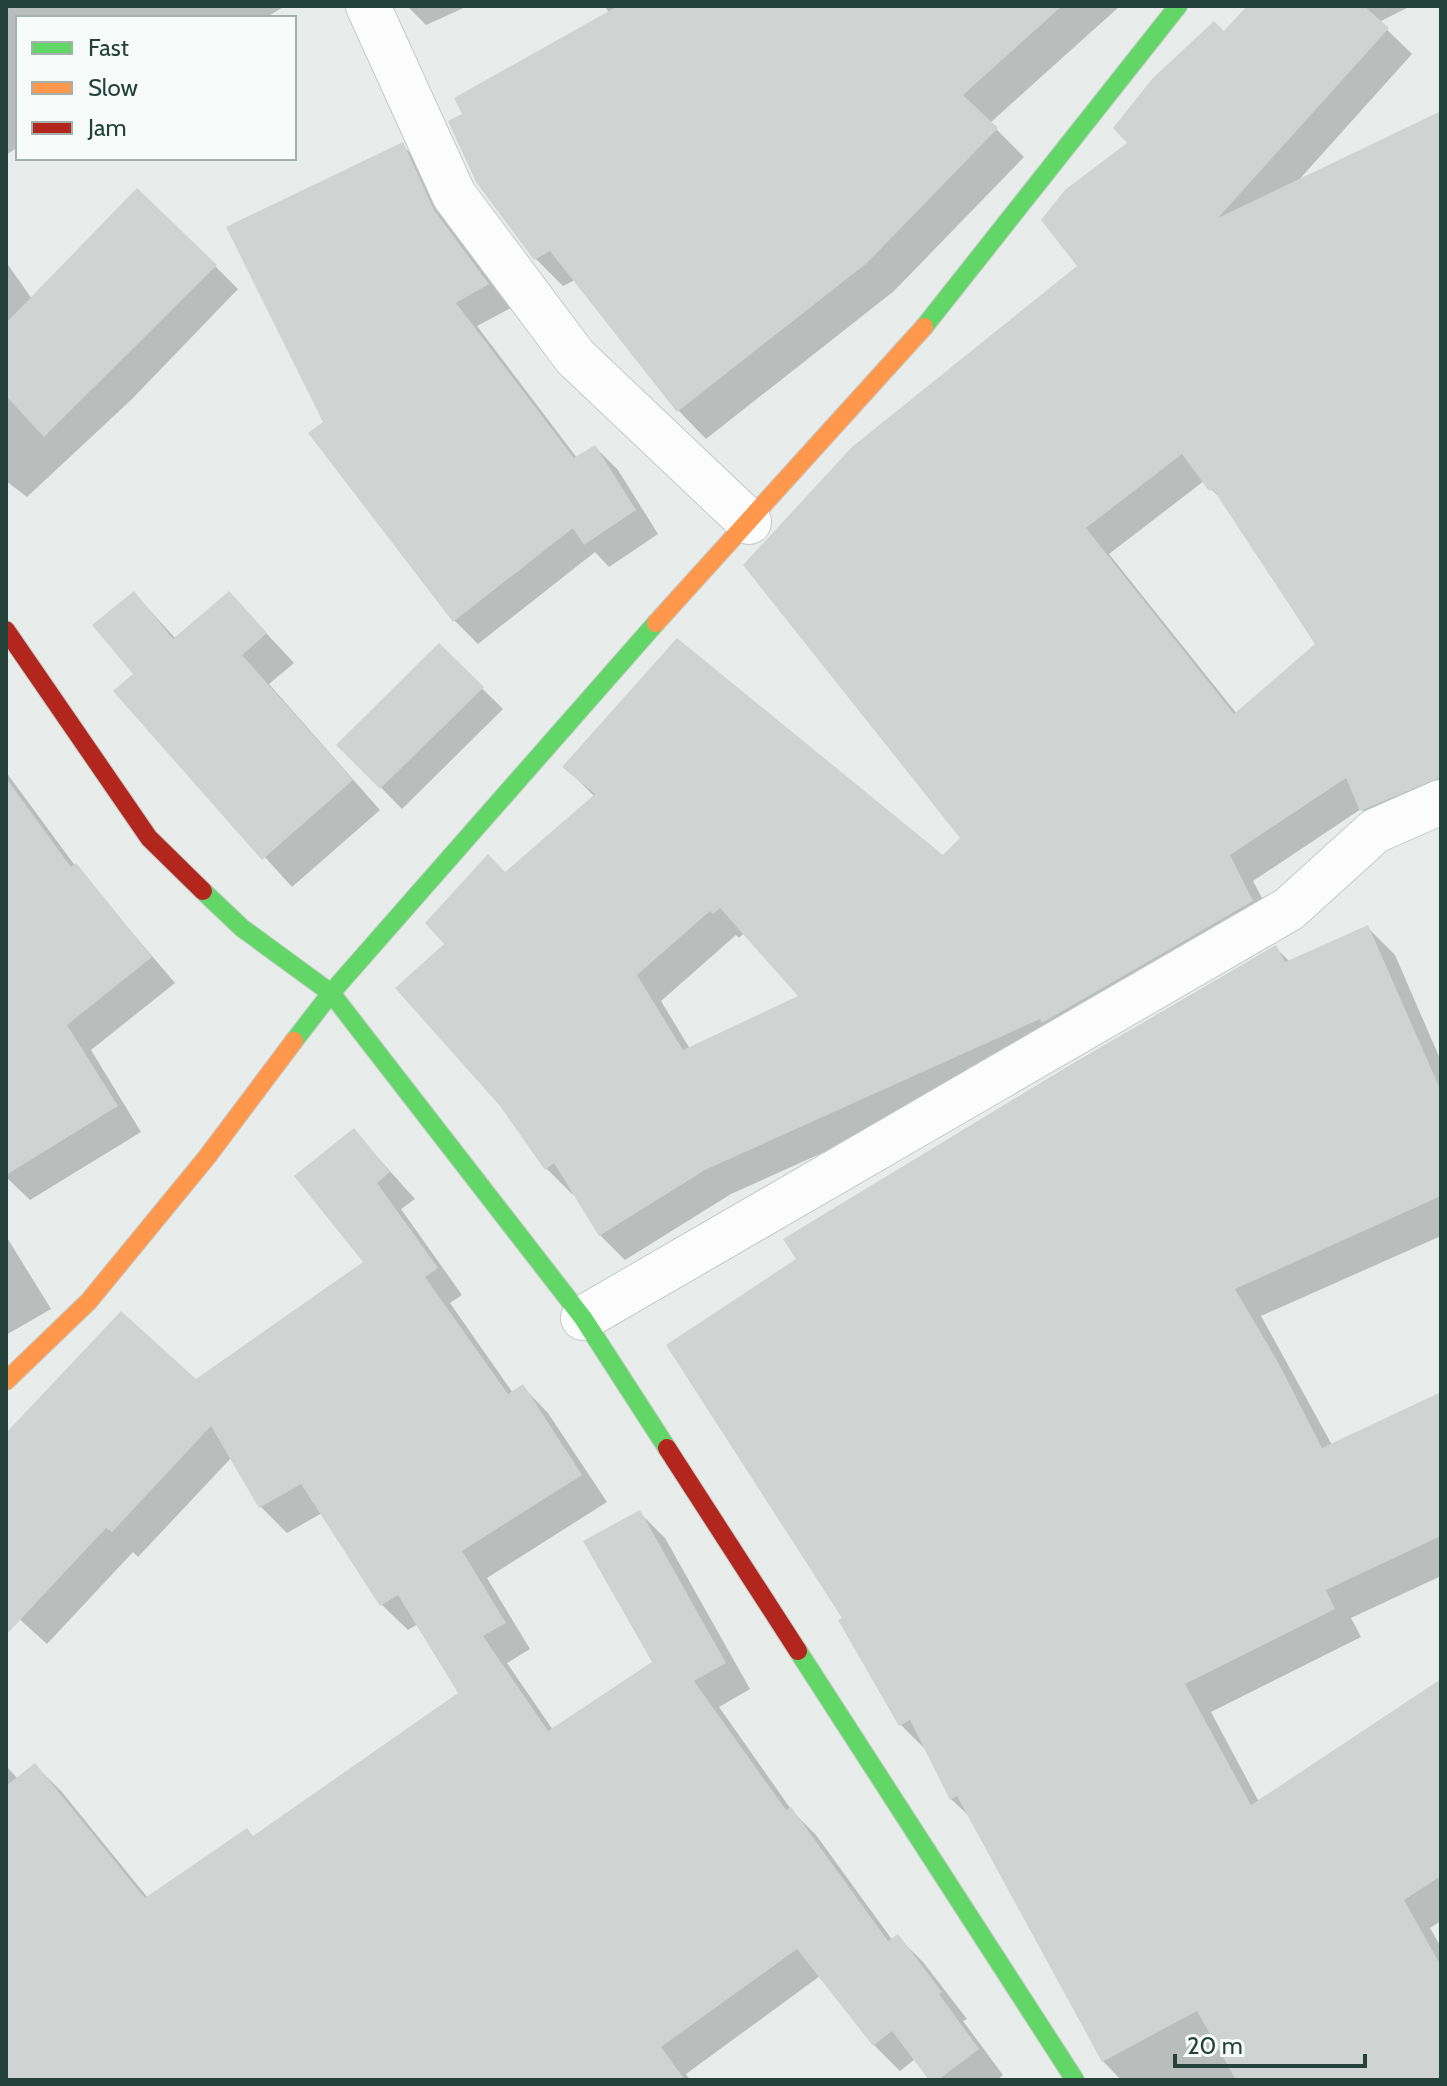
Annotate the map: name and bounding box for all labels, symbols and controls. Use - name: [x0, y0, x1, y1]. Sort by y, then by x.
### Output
- legend: [16, 16, 296, 160]
- text: Fast: [88, 33, 129, 62]
- text: Slow: [88, 73, 138, 102]
- text: Jam: [87, 113, 126, 142]
- scale bar: [1175, 2018, 1365, 2068]
- text: 20 m: [1187, 2031, 1243, 2060]

